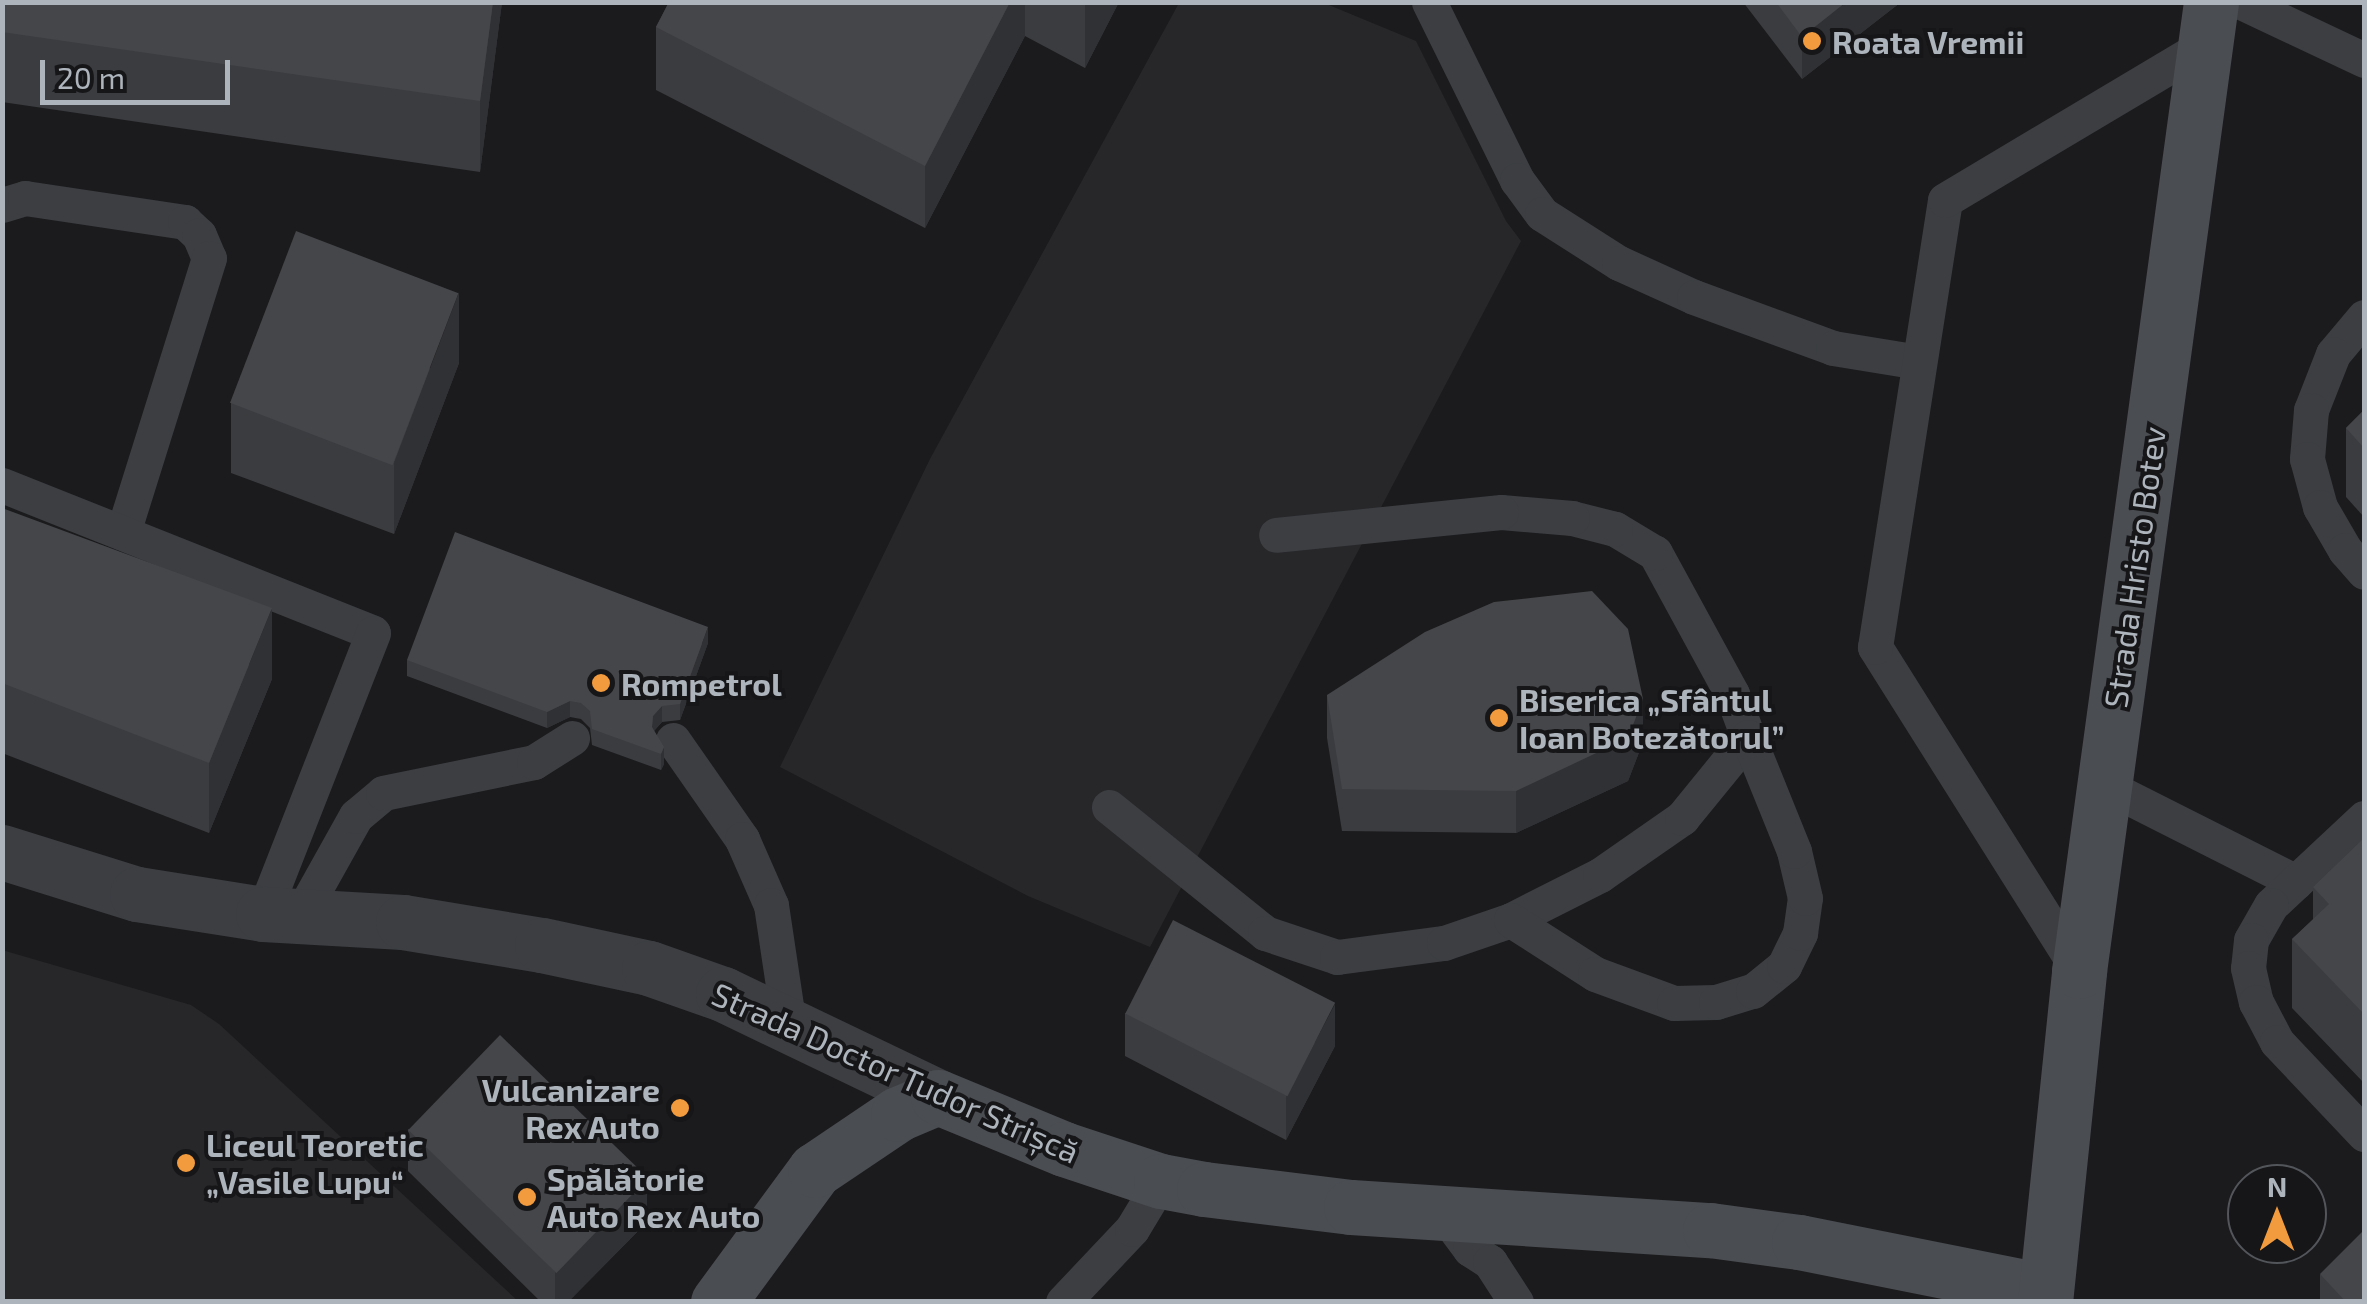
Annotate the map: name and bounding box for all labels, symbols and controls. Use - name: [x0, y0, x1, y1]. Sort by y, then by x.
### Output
- place label: Roata Vremii: [1832, 22, 2025, 60]
- marker: Roata Vremii: [1801, 30, 1823, 52]
- scale bar: [45, 40, 235, 102]
- text: 20 m: [57, 59, 125, 95]
- street label: Strada Hristo Botev: [2095, 424, 2173, 710]
- place label: Rompetrol: [621, 664, 782, 702]
- marker: Rompetrol: [590, 672, 612, 694]
- place label: Biserica „Sfântul Ioan Botezătorul”: [1519, 681, 1784, 756]
- marker: Biserica „Sfântul Ioan Botezătorul”: [1488, 707, 1510, 729]
- street label: Strada Doctor Tudor Strișcă: [706, 973, 1086, 1171]
- place label: Vulcanizare Rex Auto: [482, 1071, 660, 1146]
- marker: Vulcanizare Rex Auto: [669, 1097, 691, 1119]
- place label: Liceul Teoretic „Vasile Lupu“: [206, 1126, 425, 1201]
- marker: Liceul Teoretic „Vasile Lupu“: [175, 1152, 197, 1174]
- place label: Spălătorie Auto Rex Auto: [547, 1160, 761, 1235]
- north arrow: [2227, 1164, 2327, 1264]
- text: N: [2267, 1169, 2287, 1203]
- marker: Spălătorie Auto Rex Auto: [516, 1186, 538, 1208]

